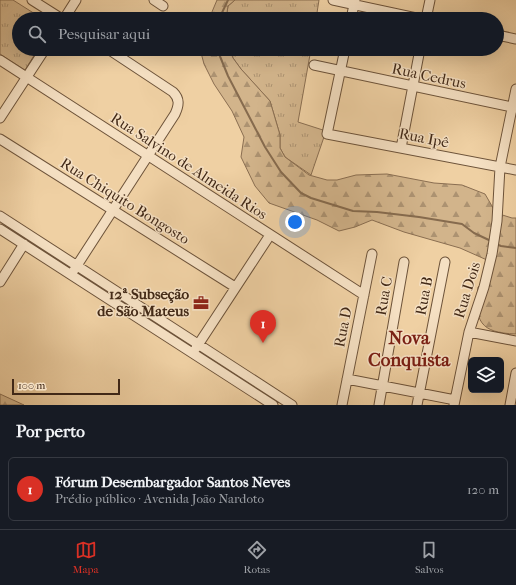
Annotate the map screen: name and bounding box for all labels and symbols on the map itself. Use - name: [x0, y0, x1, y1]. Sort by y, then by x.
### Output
- street label: Rua Cedrus: [390, 59, 468, 93]
- street label: Rua Salvino de Almeida Rios: [107, 109, 271, 224]
- street label: Rua Ipê: [397, 124, 451, 152]
- street label: Rua Chiquito Bongosto: [57, 154, 193, 248]
- your location: [285, 212, 305, 232]
- street label: Rua Dois: [450, 259, 484, 320]
- street label: Rua C: [372, 275, 396, 317]
- street label: Rua B: [411, 275, 437, 317]
- place label: 12ª Subseção de São Mateus: [97, 285, 189, 320]
- office icon: 12ª Subseção de São Mateus: [192, 294, 210, 312]
- street label: Rua D: [330, 305, 356, 349]
- pin: 1: [250, 310, 276, 343]
- district label: Nova Conquista: [368, 327, 451, 371]
- scale bar: [12, 377, 120, 396]

